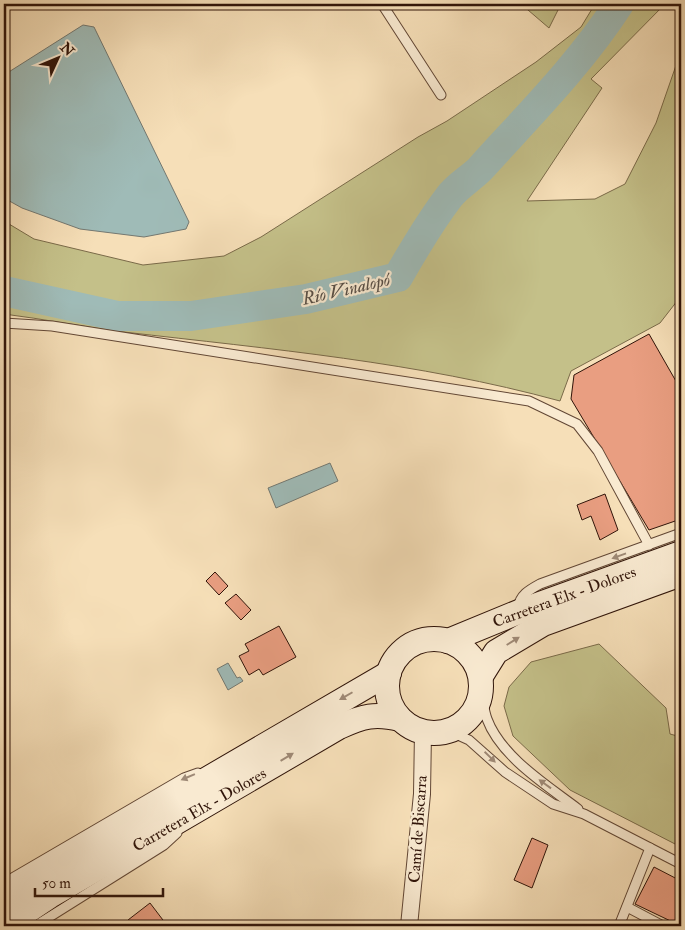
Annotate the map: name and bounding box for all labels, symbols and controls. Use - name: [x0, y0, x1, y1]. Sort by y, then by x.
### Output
- north arrow: [32, 32, 82, 82]
- text: N: [56, 38, 78, 60]
- water label: Río Vinalopó: [299, 268, 394, 311]
- one-way arrow: [611, 552, 626, 560]
- street label: Carretera Elx - Dolores: [490, 562, 639, 632]
- one-way arrow: [506, 636, 519, 646]
- one-way arrow: [340, 692, 353, 701]
- one-way arrow: [484, 751, 496, 763]
- one-way arrow: [281, 753, 294, 762]
- street label: Carretera Elx - Dolores: [129, 763, 270, 856]
- one-way arrow: [181, 773, 195, 781]
- street label: Camí de Biscarra: [404, 774, 432, 884]
- one-way arrow: [539, 780, 552, 790]
- scale bar: [35, 865, 162, 897]
- text: 50 m: [42, 874, 71, 893]

